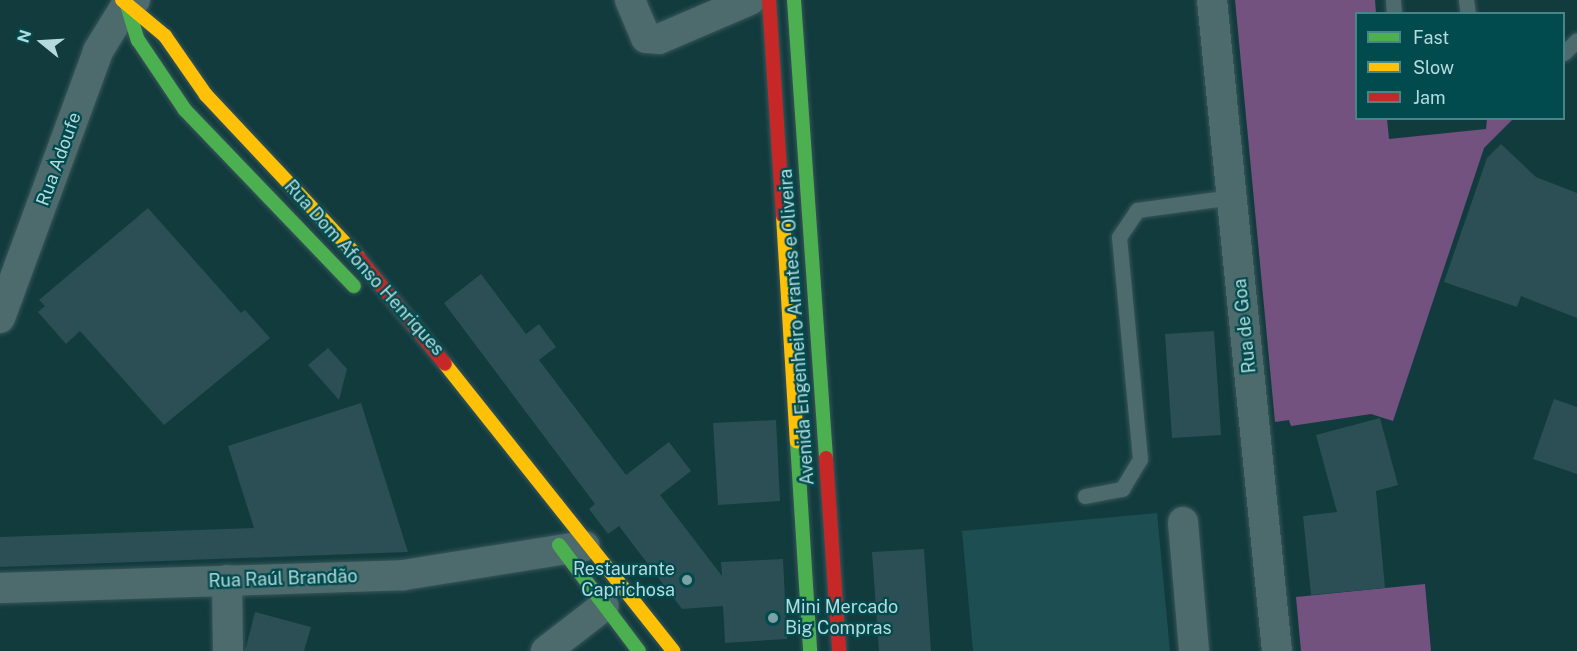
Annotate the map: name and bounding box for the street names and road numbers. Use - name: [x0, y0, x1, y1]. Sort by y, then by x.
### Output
- street label: Rua Adoufe: [32, 109, 86, 209]
- street label: Avenida Engenheiro Arantes e Oliveira: [775, 168, 819, 486]
- street label: Rua Dom Afonso Henriques: [280, 176, 448, 360]
- street label: Rua de Goa: [1229, 277, 1261, 375]
- street label: Rua Raúl Brandão: [208, 566, 358, 592]

